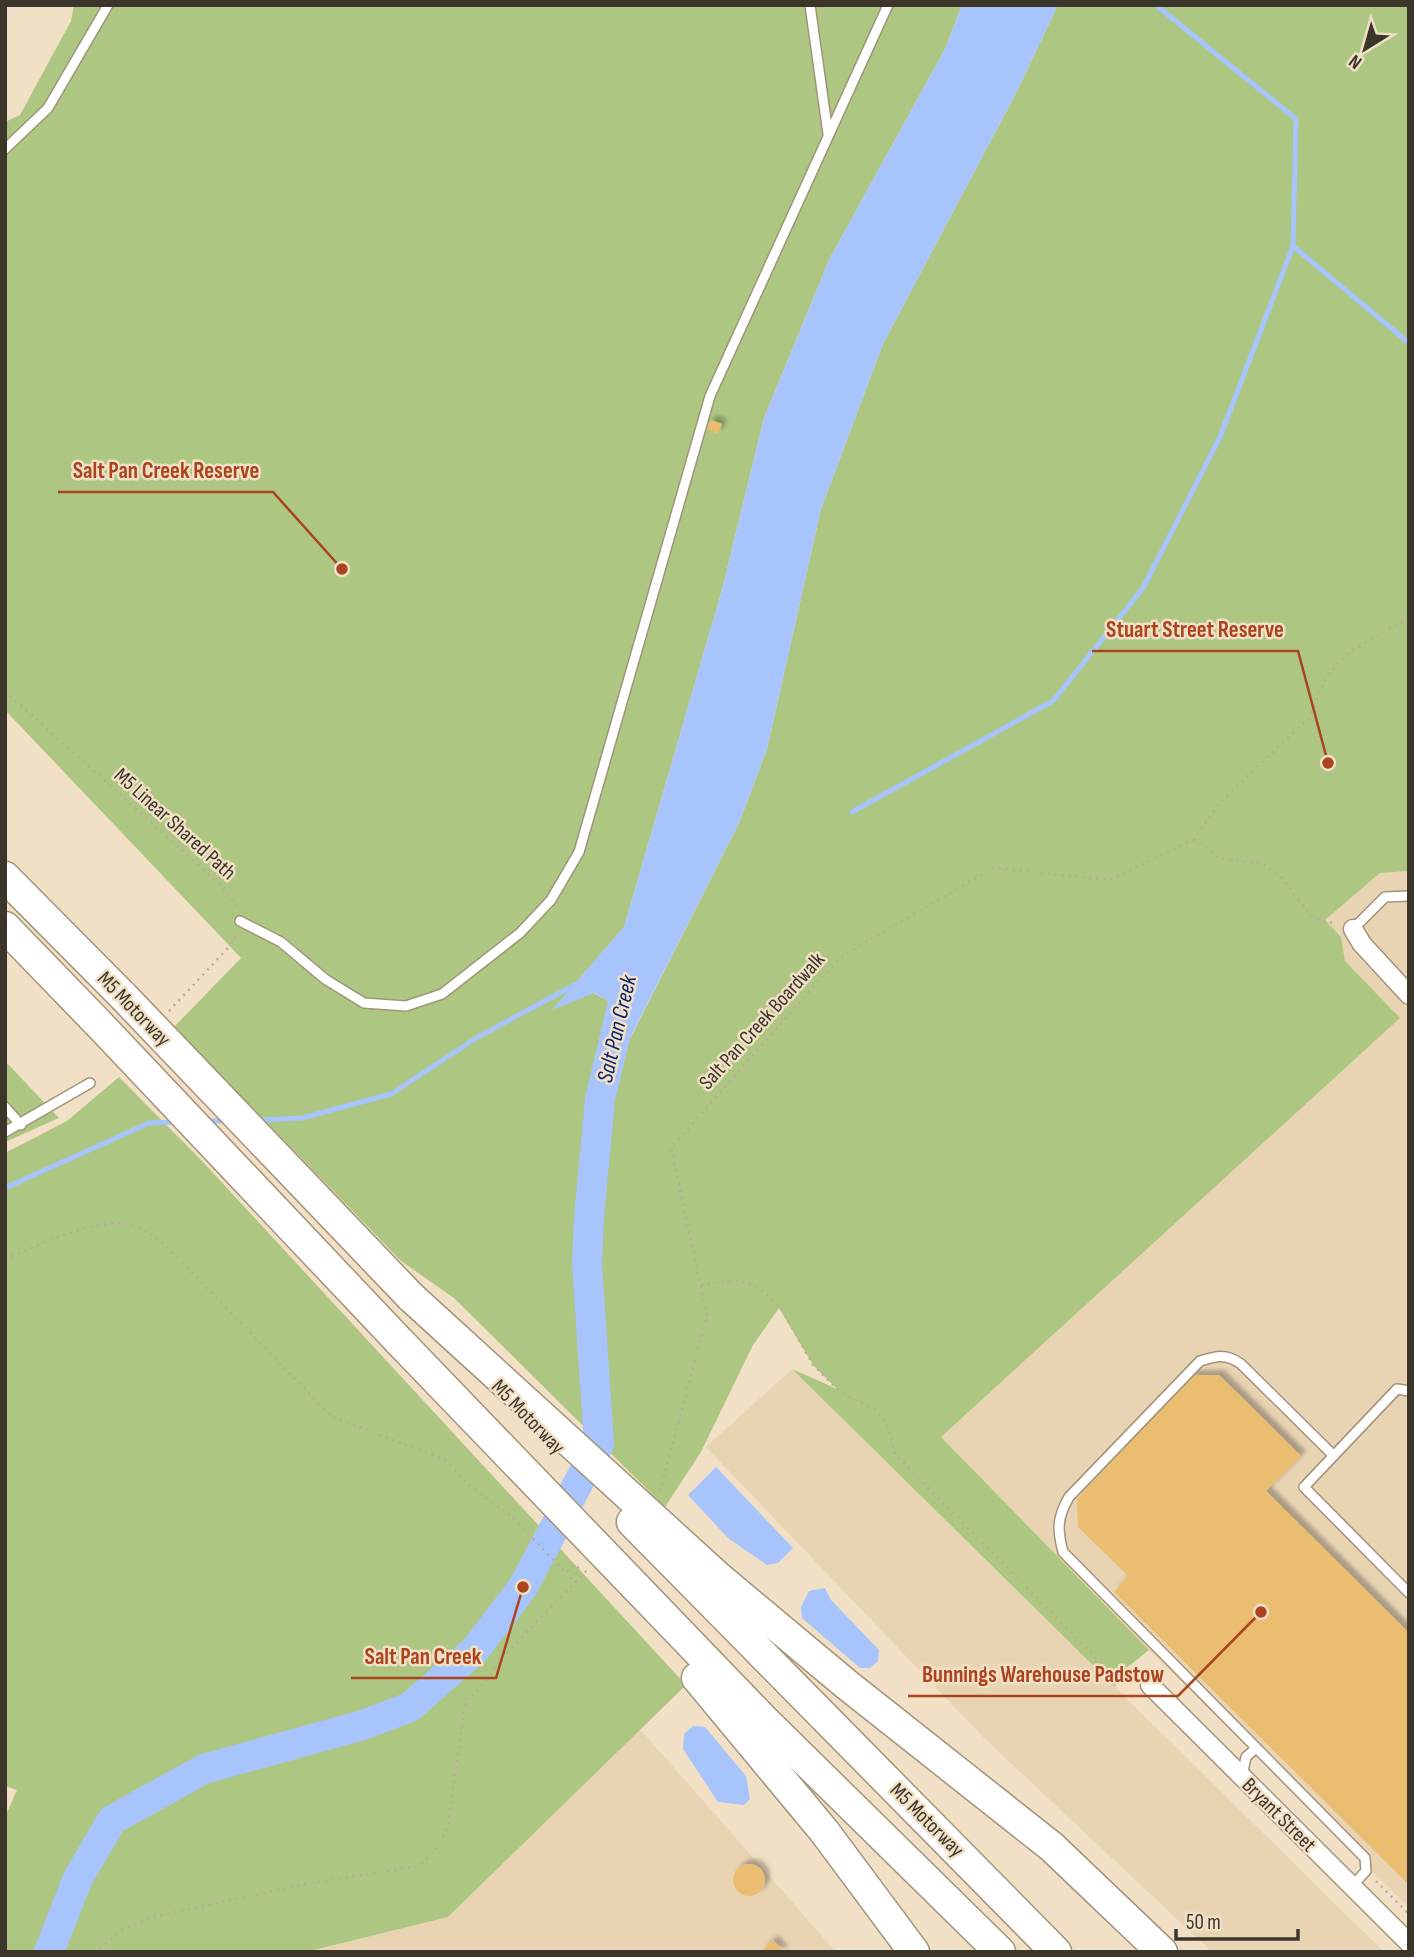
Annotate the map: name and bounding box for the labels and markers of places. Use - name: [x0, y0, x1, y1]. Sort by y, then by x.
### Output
- callout: Salt Pan Creek Reserve: [58, 448, 273, 492]
- callout: Stuart Street Reserve: [1092, 607, 1298, 651]
- callout: Salt Pan Creek: [351, 1634, 496, 1678]
- callout: Bunnings Warehouse Padstow: [908, 1652, 1178, 1696]

